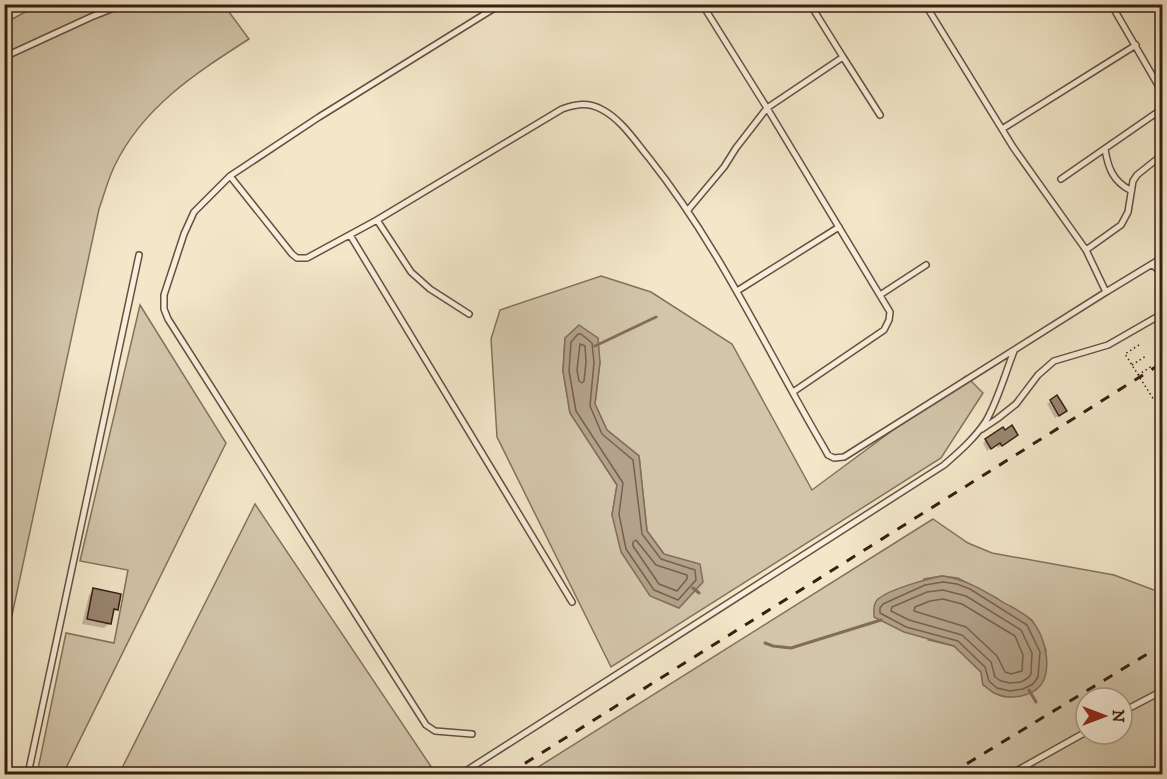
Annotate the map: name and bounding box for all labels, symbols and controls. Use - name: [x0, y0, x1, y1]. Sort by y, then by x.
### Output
- north arrow: [1074, 686, 1134, 746]
- text: N: [1108, 709, 1128, 723]

